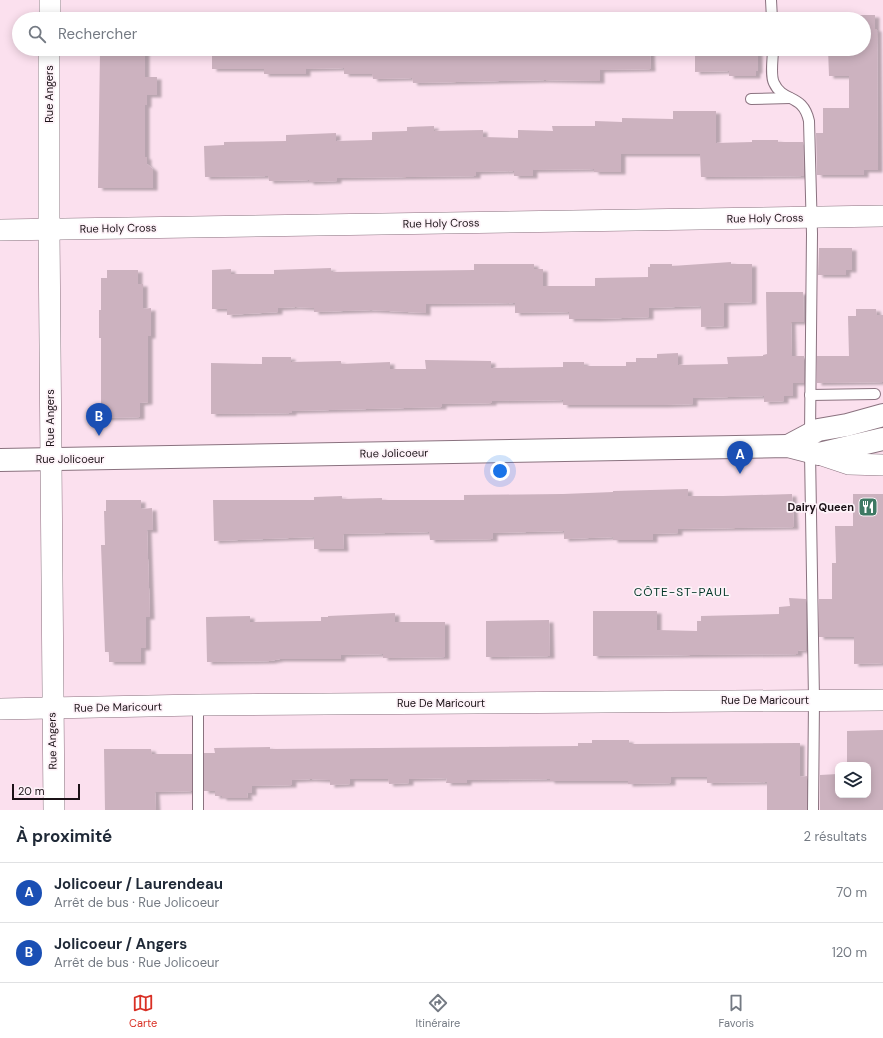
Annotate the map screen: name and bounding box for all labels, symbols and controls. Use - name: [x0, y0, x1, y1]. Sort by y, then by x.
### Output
- search box: [12, 12, 871, 56]
- icon: search: [26, 23, 48, 45]
- text: Rechercher: [58, 24, 137, 44]
- street label: Rue Angers: [42, 65, 56, 123]
- street label: Rue Holy Cross: [726, 210, 804, 226]
- street label: Rue Holy Cross: [402, 215, 480, 231]
- street label: Rue Holy Cross: [79, 220, 157, 236]
- street label: Rue Angers: [43, 389, 57, 447]
- pin: B: [86, 403, 112, 436]
- pin: A: [727, 441, 753, 474]
- street label: Rue Jolicoeur: [360, 445, 428, 461]
- street label: Rue Jolicoeur: [36, 452, 104, 466]
- your location: [490, 461, 510, 481]
- restaurant icon: Dairy Queen: [857, 496, 879, 518]
- place label: Dairy Queen: [788, 500, 854, 514]
- district label: CÔTE-ST-PAUL: [634, 584, 730, 600]
- street label: Rue De Maricourt: [721, 693, 809, 707]
- street label: Rue De Maricourt: [397, 696, 485, 710]
- street label: Rue De Maricourt: [74, 699, 162, 715]
- street label: Rue Angers: [45, 712, 59, 770]
- map controls: [835, 762, 871, 798]
- button: layers: [835, 762, 871, 798]
- scale bar: [12, 782, 80, 801]
- text: 20 m: [18, 784, 44, 798]
- text: À proximité: [16, 825, 112, 847]
- text: 2 résultats: [804, 828, 867, 845]
- text: Jolicoeur / Laurendeau: [54, 874, 223, 894]
- text: A: [24, 884, 34, 901]
- text: 70 m: [836, 884, 867, 901]
- text: Arrêt de bus · Rue Jolicoeur: [54, 894, 219, 911]
- text: Jolicoeur / Angers: [54, 934, 187, 954]
- text: B: [25, 944, 33, 961]
- text: 120 m: [832, 944, 867, 961]
- text: Arrêt de bus · Rue Jolicoeur: [54, 954, 219, 971]
- tab: Carte: [129, 992, 157, 1030]
- tab: Itinéraire: [415, 992, 460, 1030]
- tab: Favoris: [718, 992, 754, 1030]

